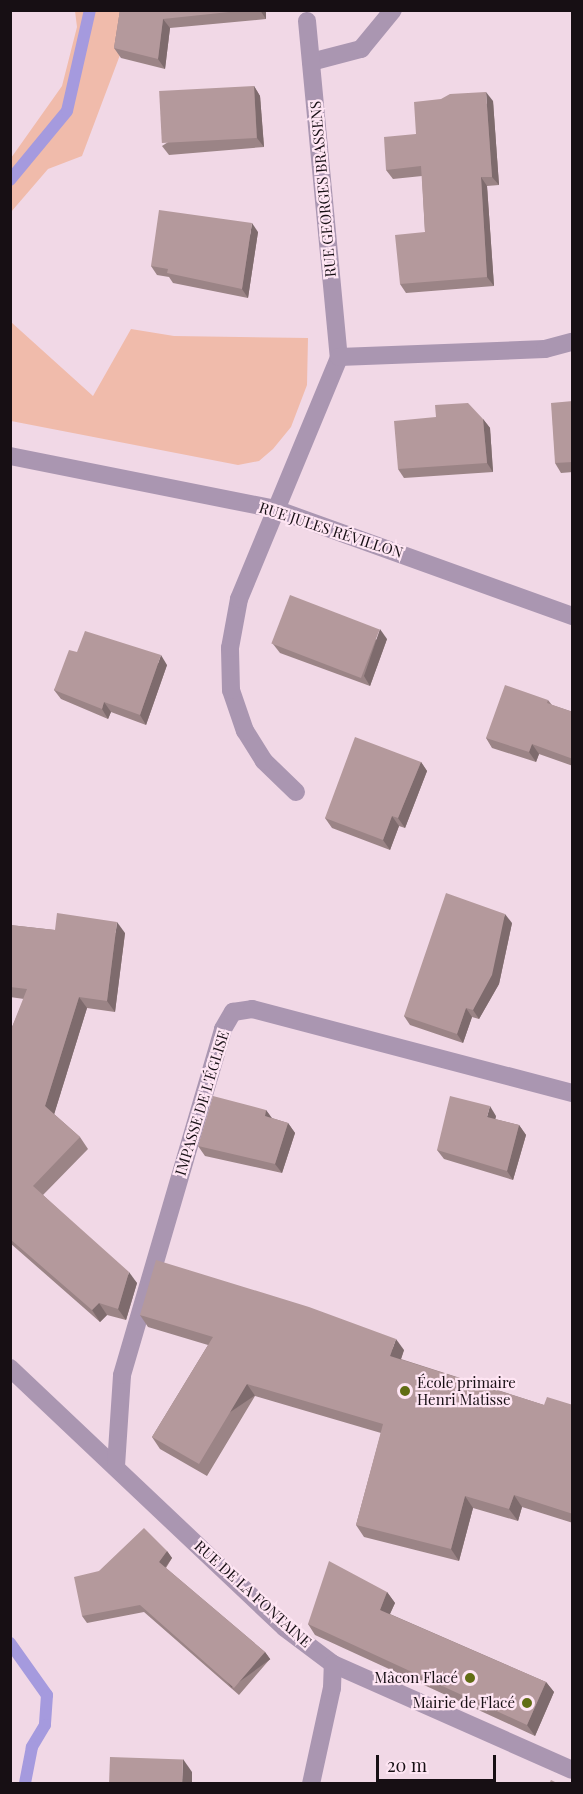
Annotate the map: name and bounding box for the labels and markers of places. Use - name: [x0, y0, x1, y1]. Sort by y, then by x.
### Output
- place label: École primaire Henri Matisse: [417, 1373, 516, 1408]
- marker: École primaire Henri Matisse: [398, 1384, 412, 1398]
- place label: Mâcon Flacé: [374, 1669, 458, 1687]
- marker: Mâcon Flacé: [463, 1671, 477, 1685]
- place label: Mairie de Flacé: [413, 1694, 515, 1712]
- marker: Mairie de Flacé: [520, 1696, 534, 1710]

